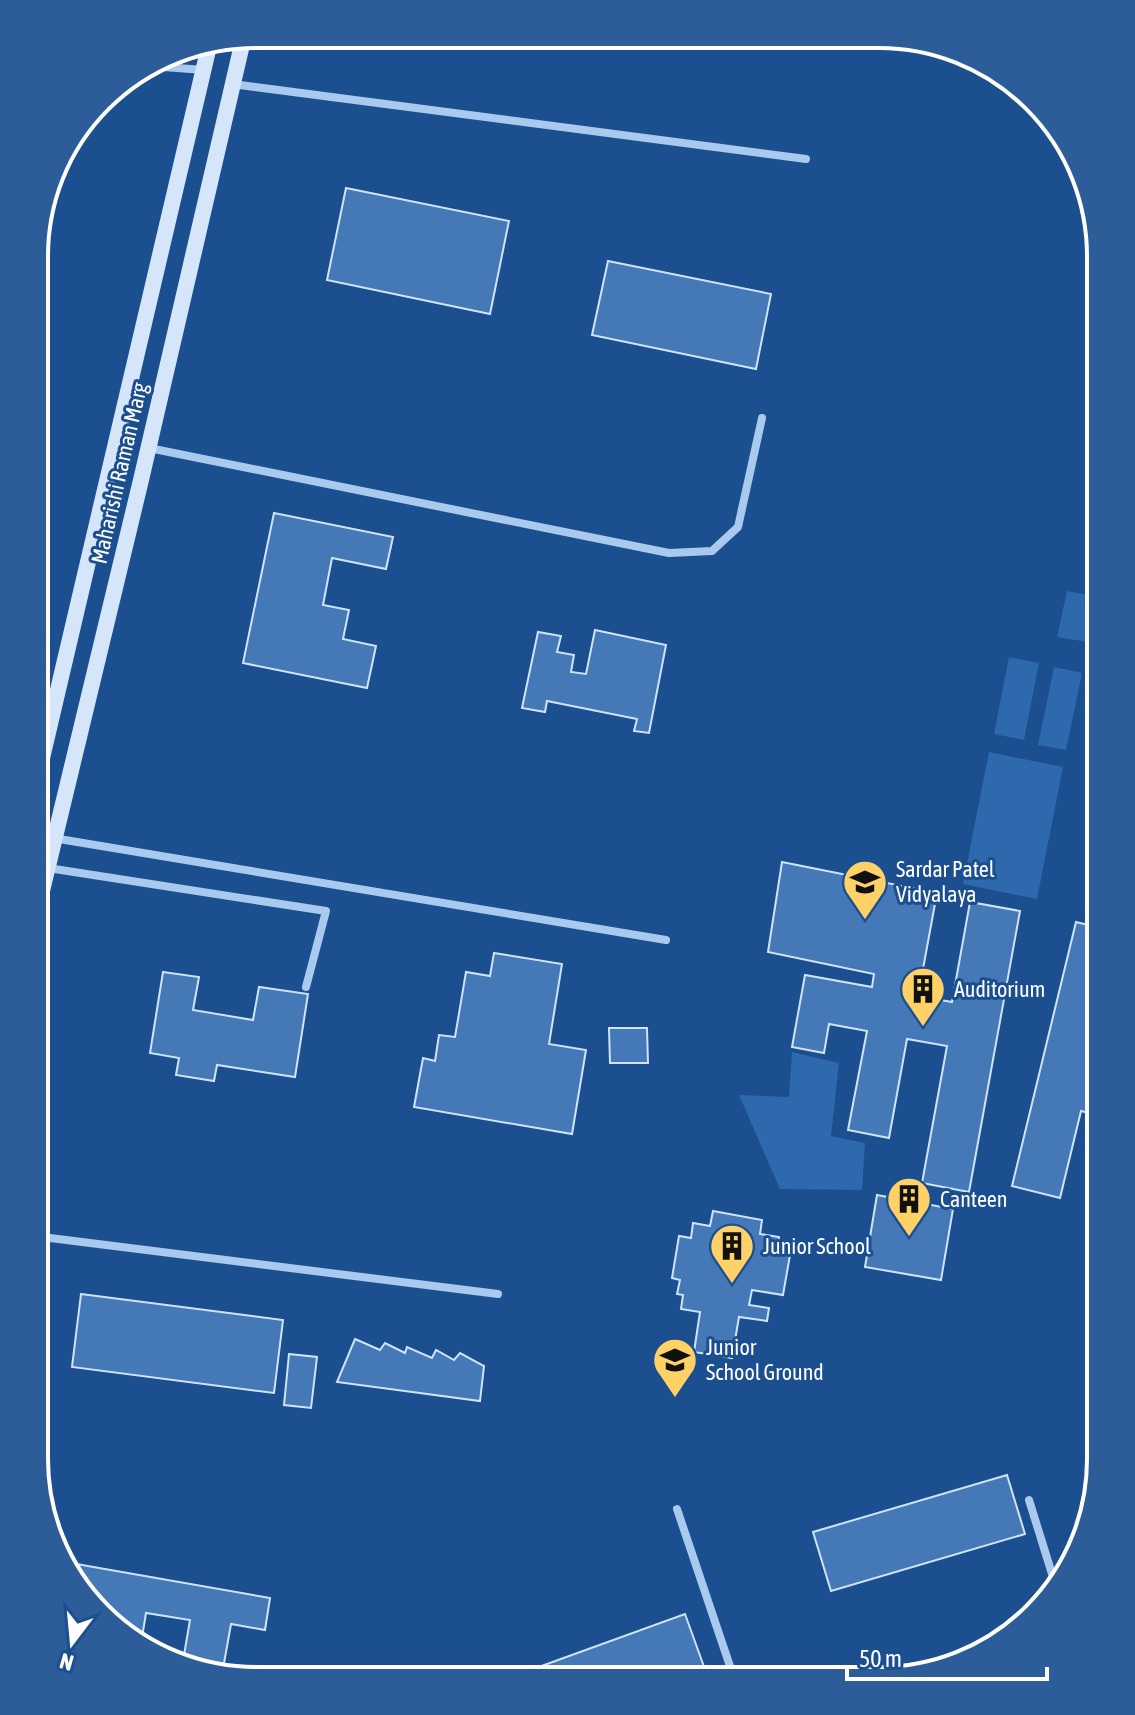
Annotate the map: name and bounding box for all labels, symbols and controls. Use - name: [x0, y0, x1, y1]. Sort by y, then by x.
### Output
- street label: Maharishi Raman Marg: [86, 379, 153, 566]
- place label: Sardar Patel Vidyalaya: [896, 856, 995, 907]
- school or university icon: Sardar Patel Vidyalaya: [841, 858, 889, 921]
- building icon: Auditorium: [899, 965, 947, 1028]
- place label: Auditorium: [954, 976, 1045, 1002]
- building icon: Canteen: [885, 1175, 933, 1238]
- place label: Canteen: [940, 1186, 1007, 1212]
- building icon: Junior School: [708, 1222, 756, 1285]
- place label: Junior School: [763, 1233, 871, 1259]
- place label: Junior School Ground: [706, 1334, 824, 1385]
- school or university icon: Junior School Ground: [651, 1336, 699, 1399]
- north arrow: [32, 1603, 112, 1683]
- scale bar: [847, 1631, 1047, 1681]
- text: 50 m: [859, 1645, 902, 1672]
- text: N: [57, 1648, 76, 1677]

